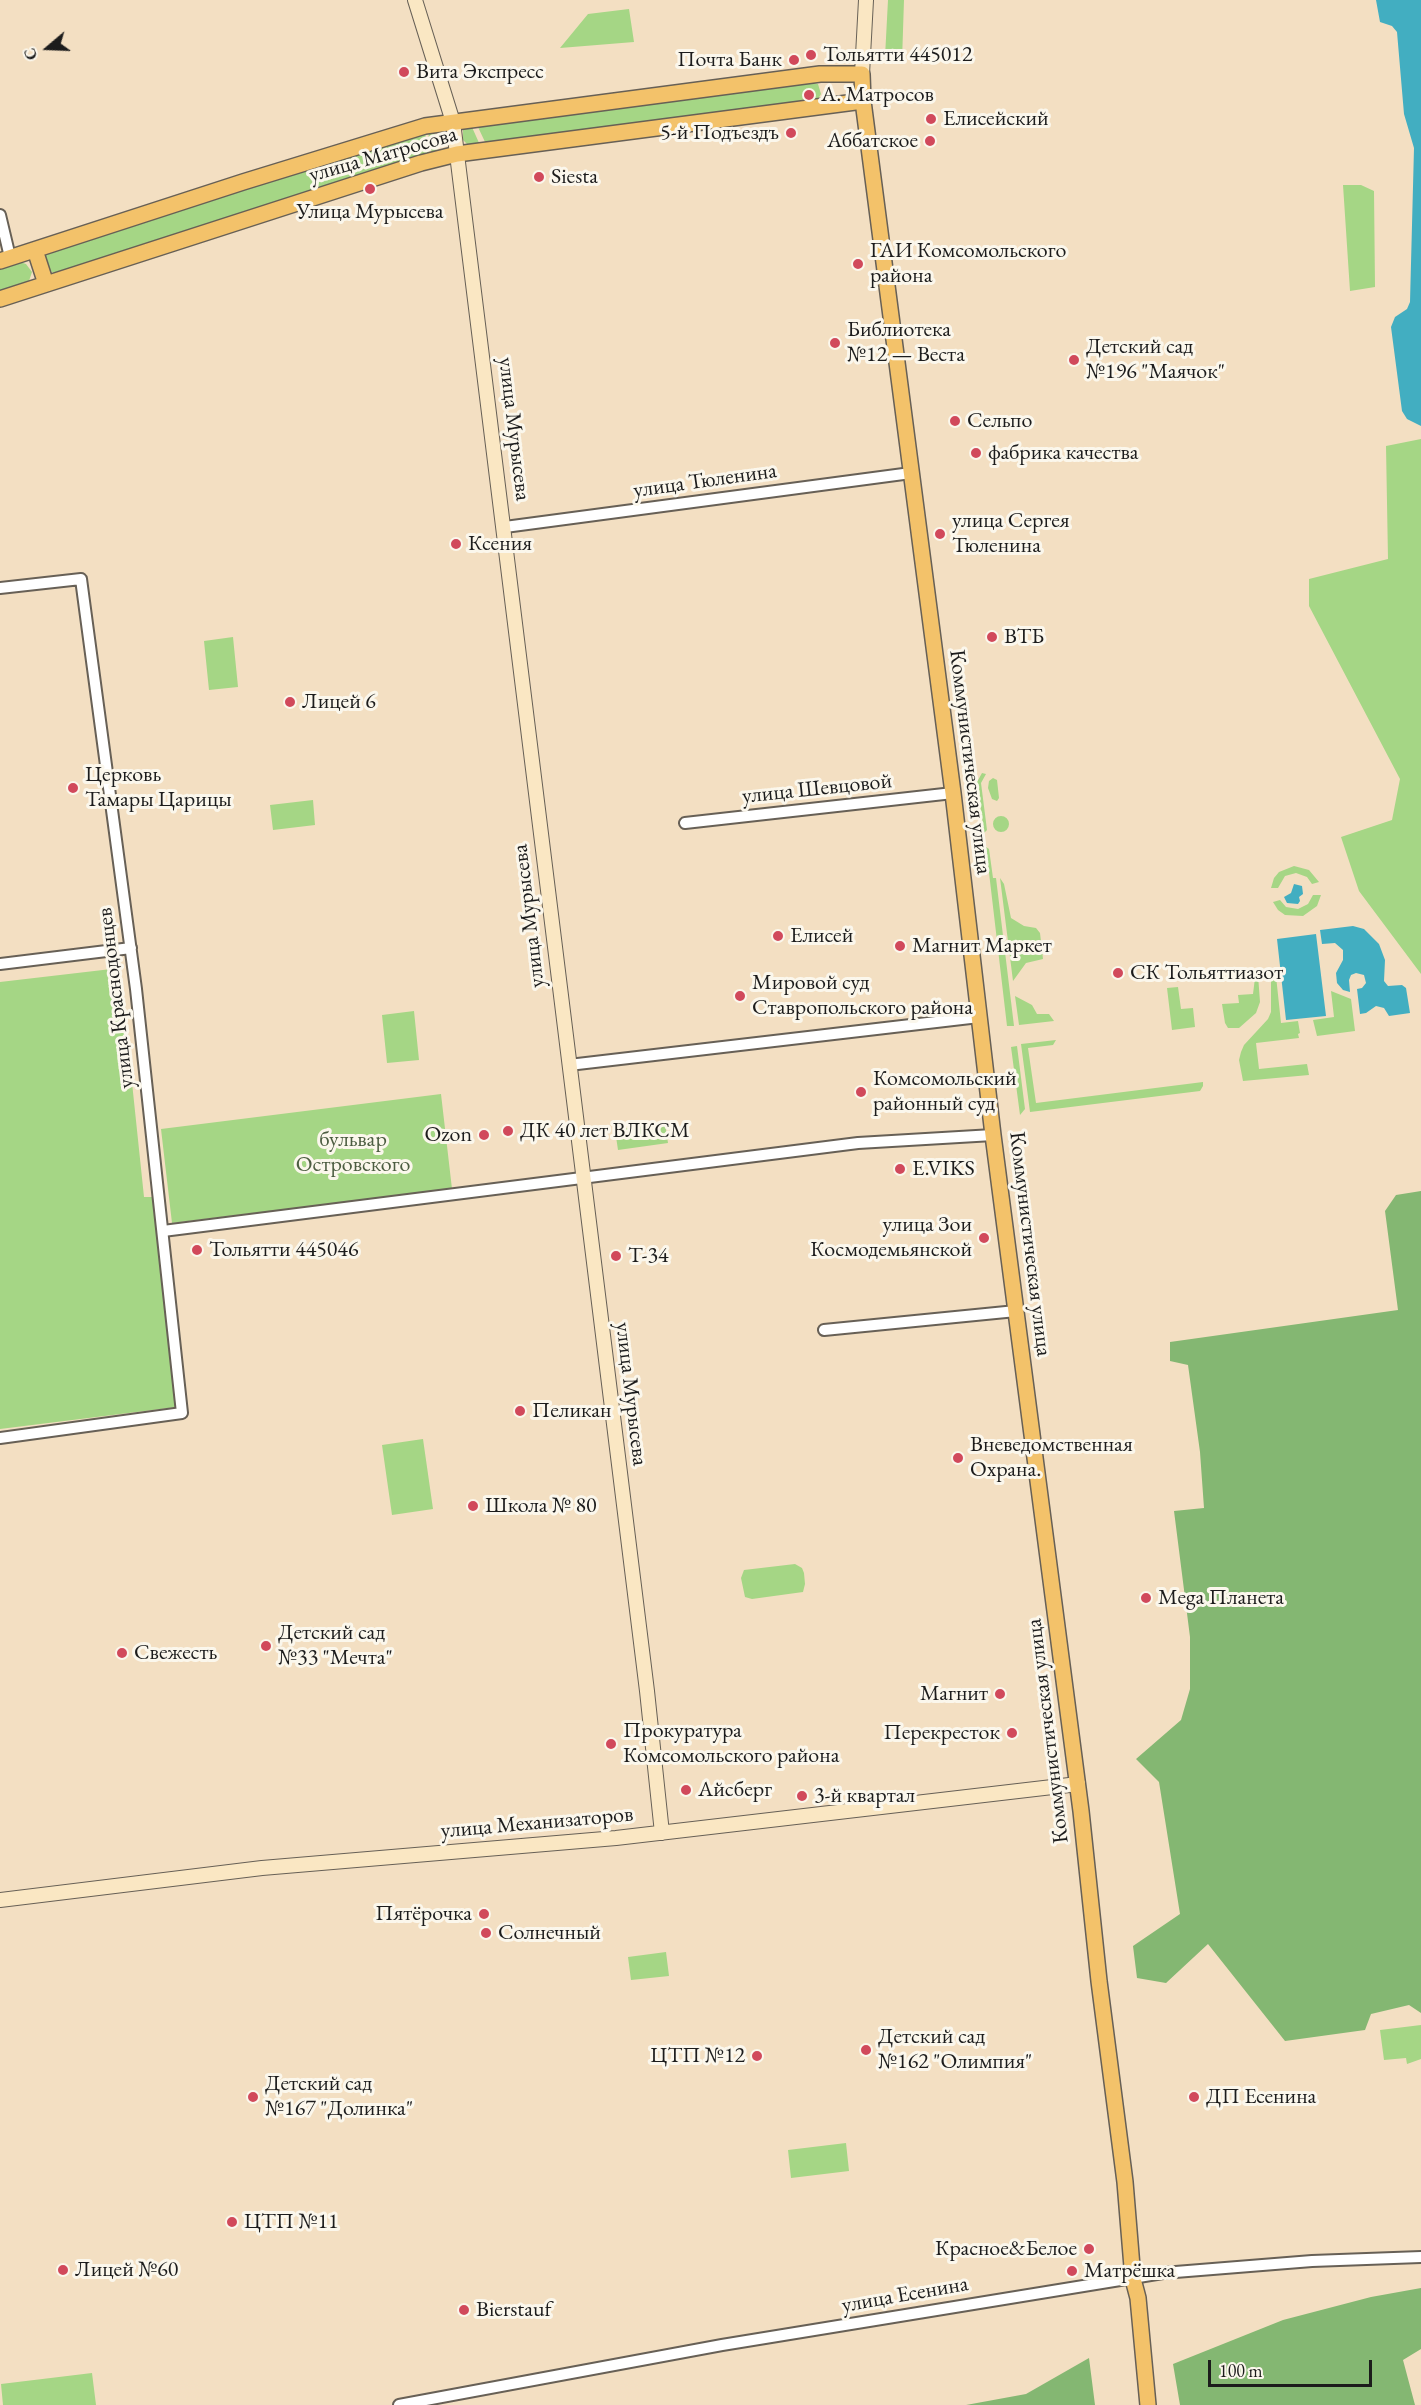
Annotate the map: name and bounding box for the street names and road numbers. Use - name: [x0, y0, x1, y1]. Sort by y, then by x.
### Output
- street label: улица Матросова: [306, 121, 460, 189]
- street label: улица Мурысева: [492, 356, 536, 502]
- street label: улица Тюленина: [631, 458, 779, 504]
- street label: Коммунистическая улица: [943, 648, 997, 876]
- street label: улица Шевцовой: [741, 768, 893, 810]
- street label: улица Мурысева: [507, 843, 551, 989]
- street label: улица Краснодонцев: [92, 906, 140, 1090]
- street label: Коммунистическая улица: [1003, 1130, 1057, 1358]
- street label: улица Мурысева: [609, 1321, 653, 1467]
- street label: Коммунистическая улица: [1021, 1617, 1075, 1845]
- street label: улица Механизаторов: [440, 1801, 634, 1845]
- street label: улица Есенина: [840, 2271, 970, 2319]

